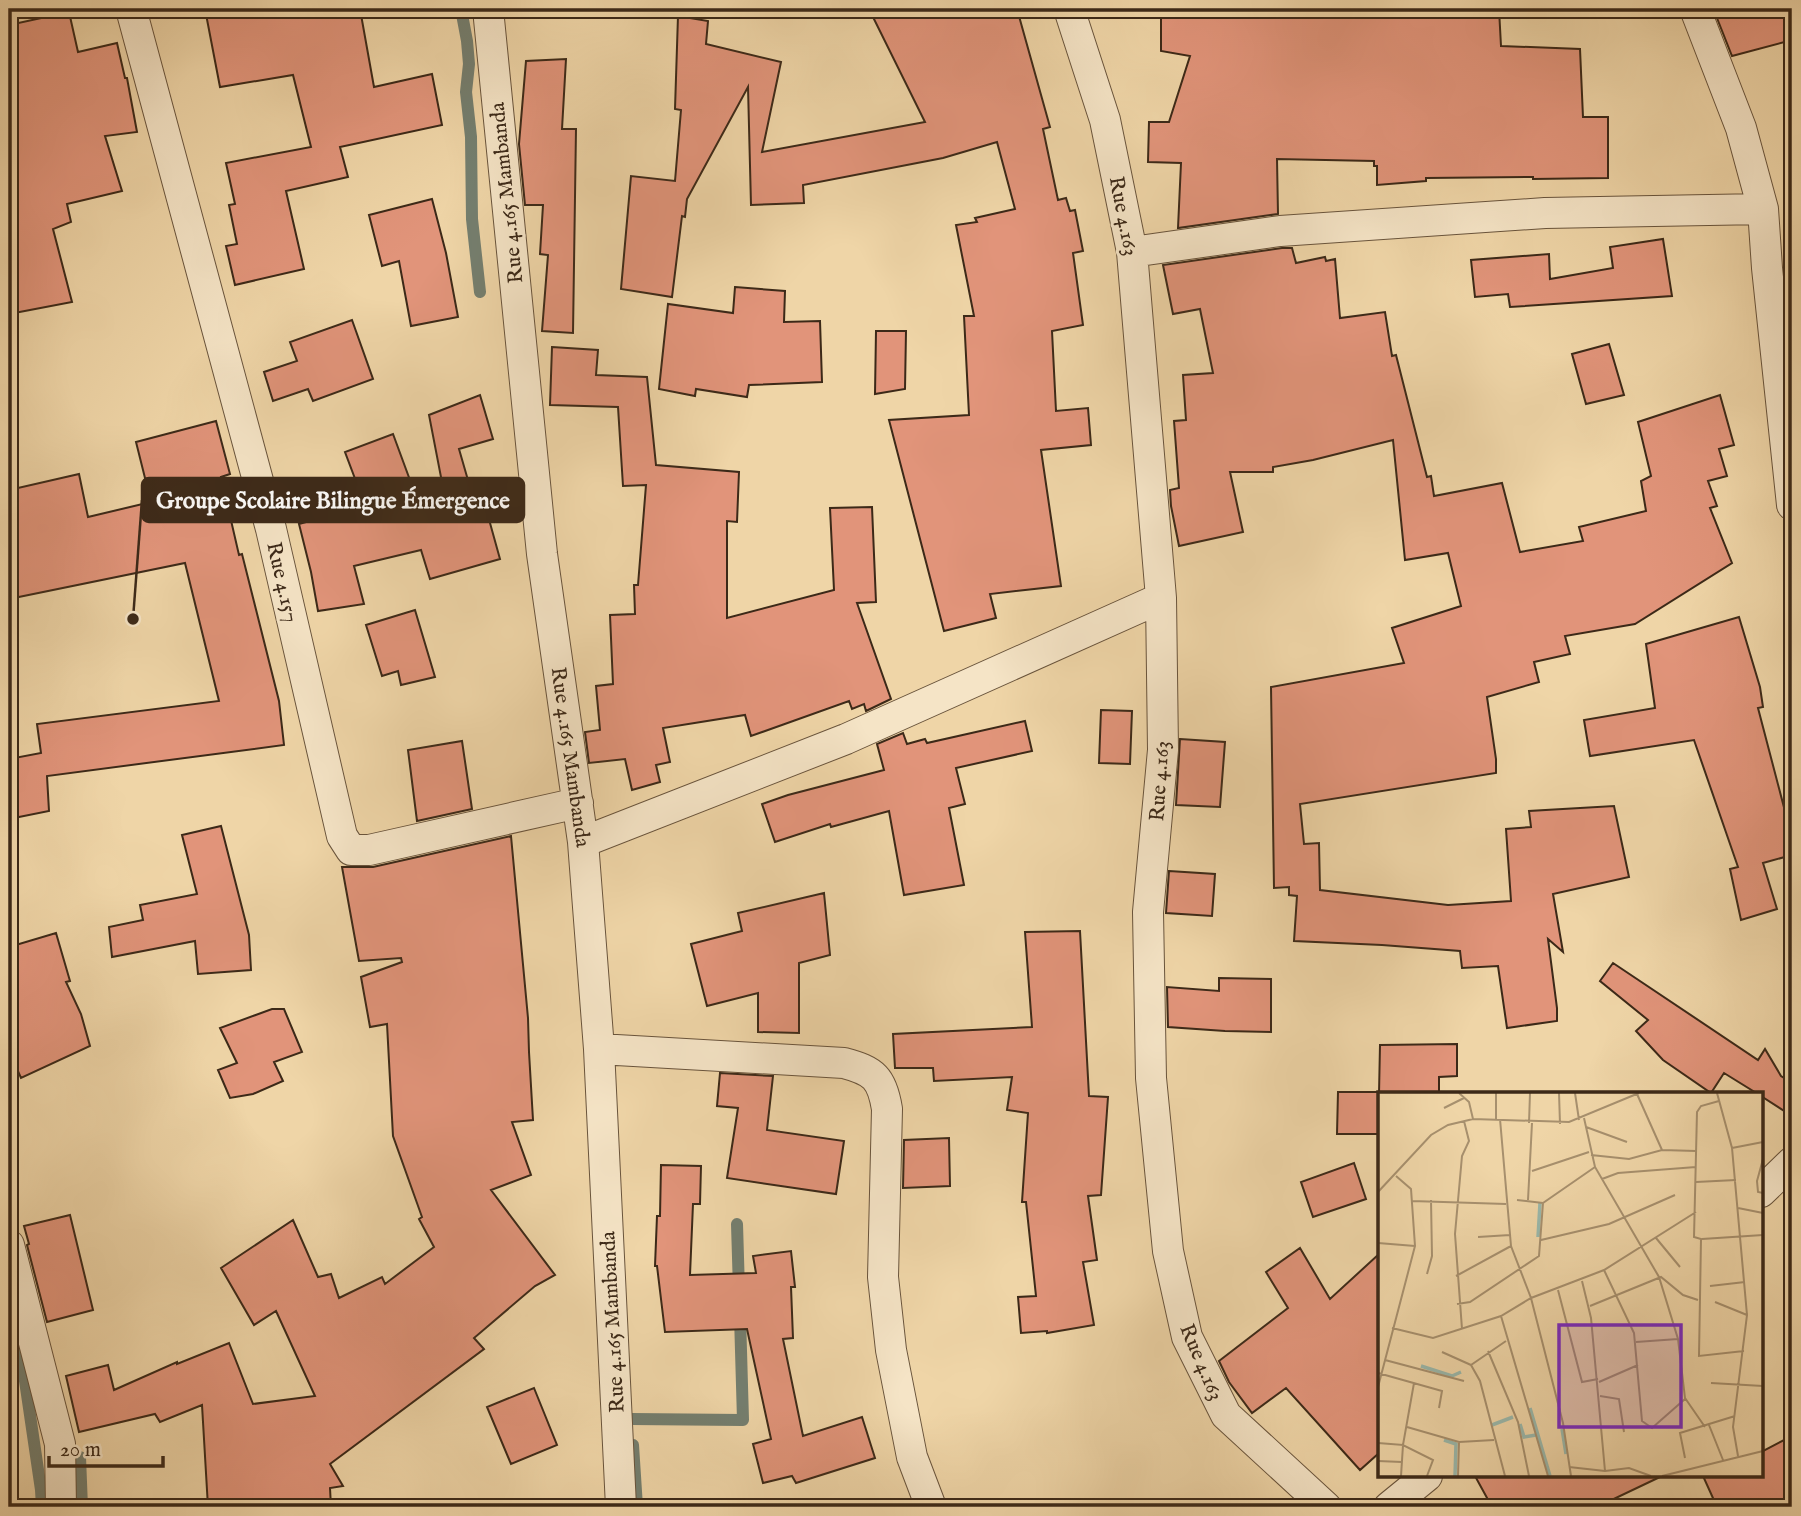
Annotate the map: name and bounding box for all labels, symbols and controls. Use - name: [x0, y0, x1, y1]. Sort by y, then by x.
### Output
- street label: Rue 4.165 Mambanda: [484, 100, 530, 285]
- street label: Rue 4.163: [1102, 174, 1143, 259]
- callout: Groupe Scolaire Bilingue Émergence: [142, 478, 524, 522]
- text: Groupe Scolaire Bilingue Émergence: [156, 486, 510, 516]
- street label: Rue 4.157: [259, 540, 304, 625]
- street label: Rue 4.165 Mambanda: [543, 665, 596, 850]
- street label: Rue 4.163: [1144, 740, 1177, 822]
- inset map: [1378, 1092, 1762, 1478]
- street label: Rue 4.165 Mambanda: [595, 1229, 632, 1413]
- street label: Rue 4.163: [1172, 1320, 1229, 1405]
- scale bar: [49, 1425, 163, 1469]
- text: 20 m: [60, 1437, 101, 1464]

